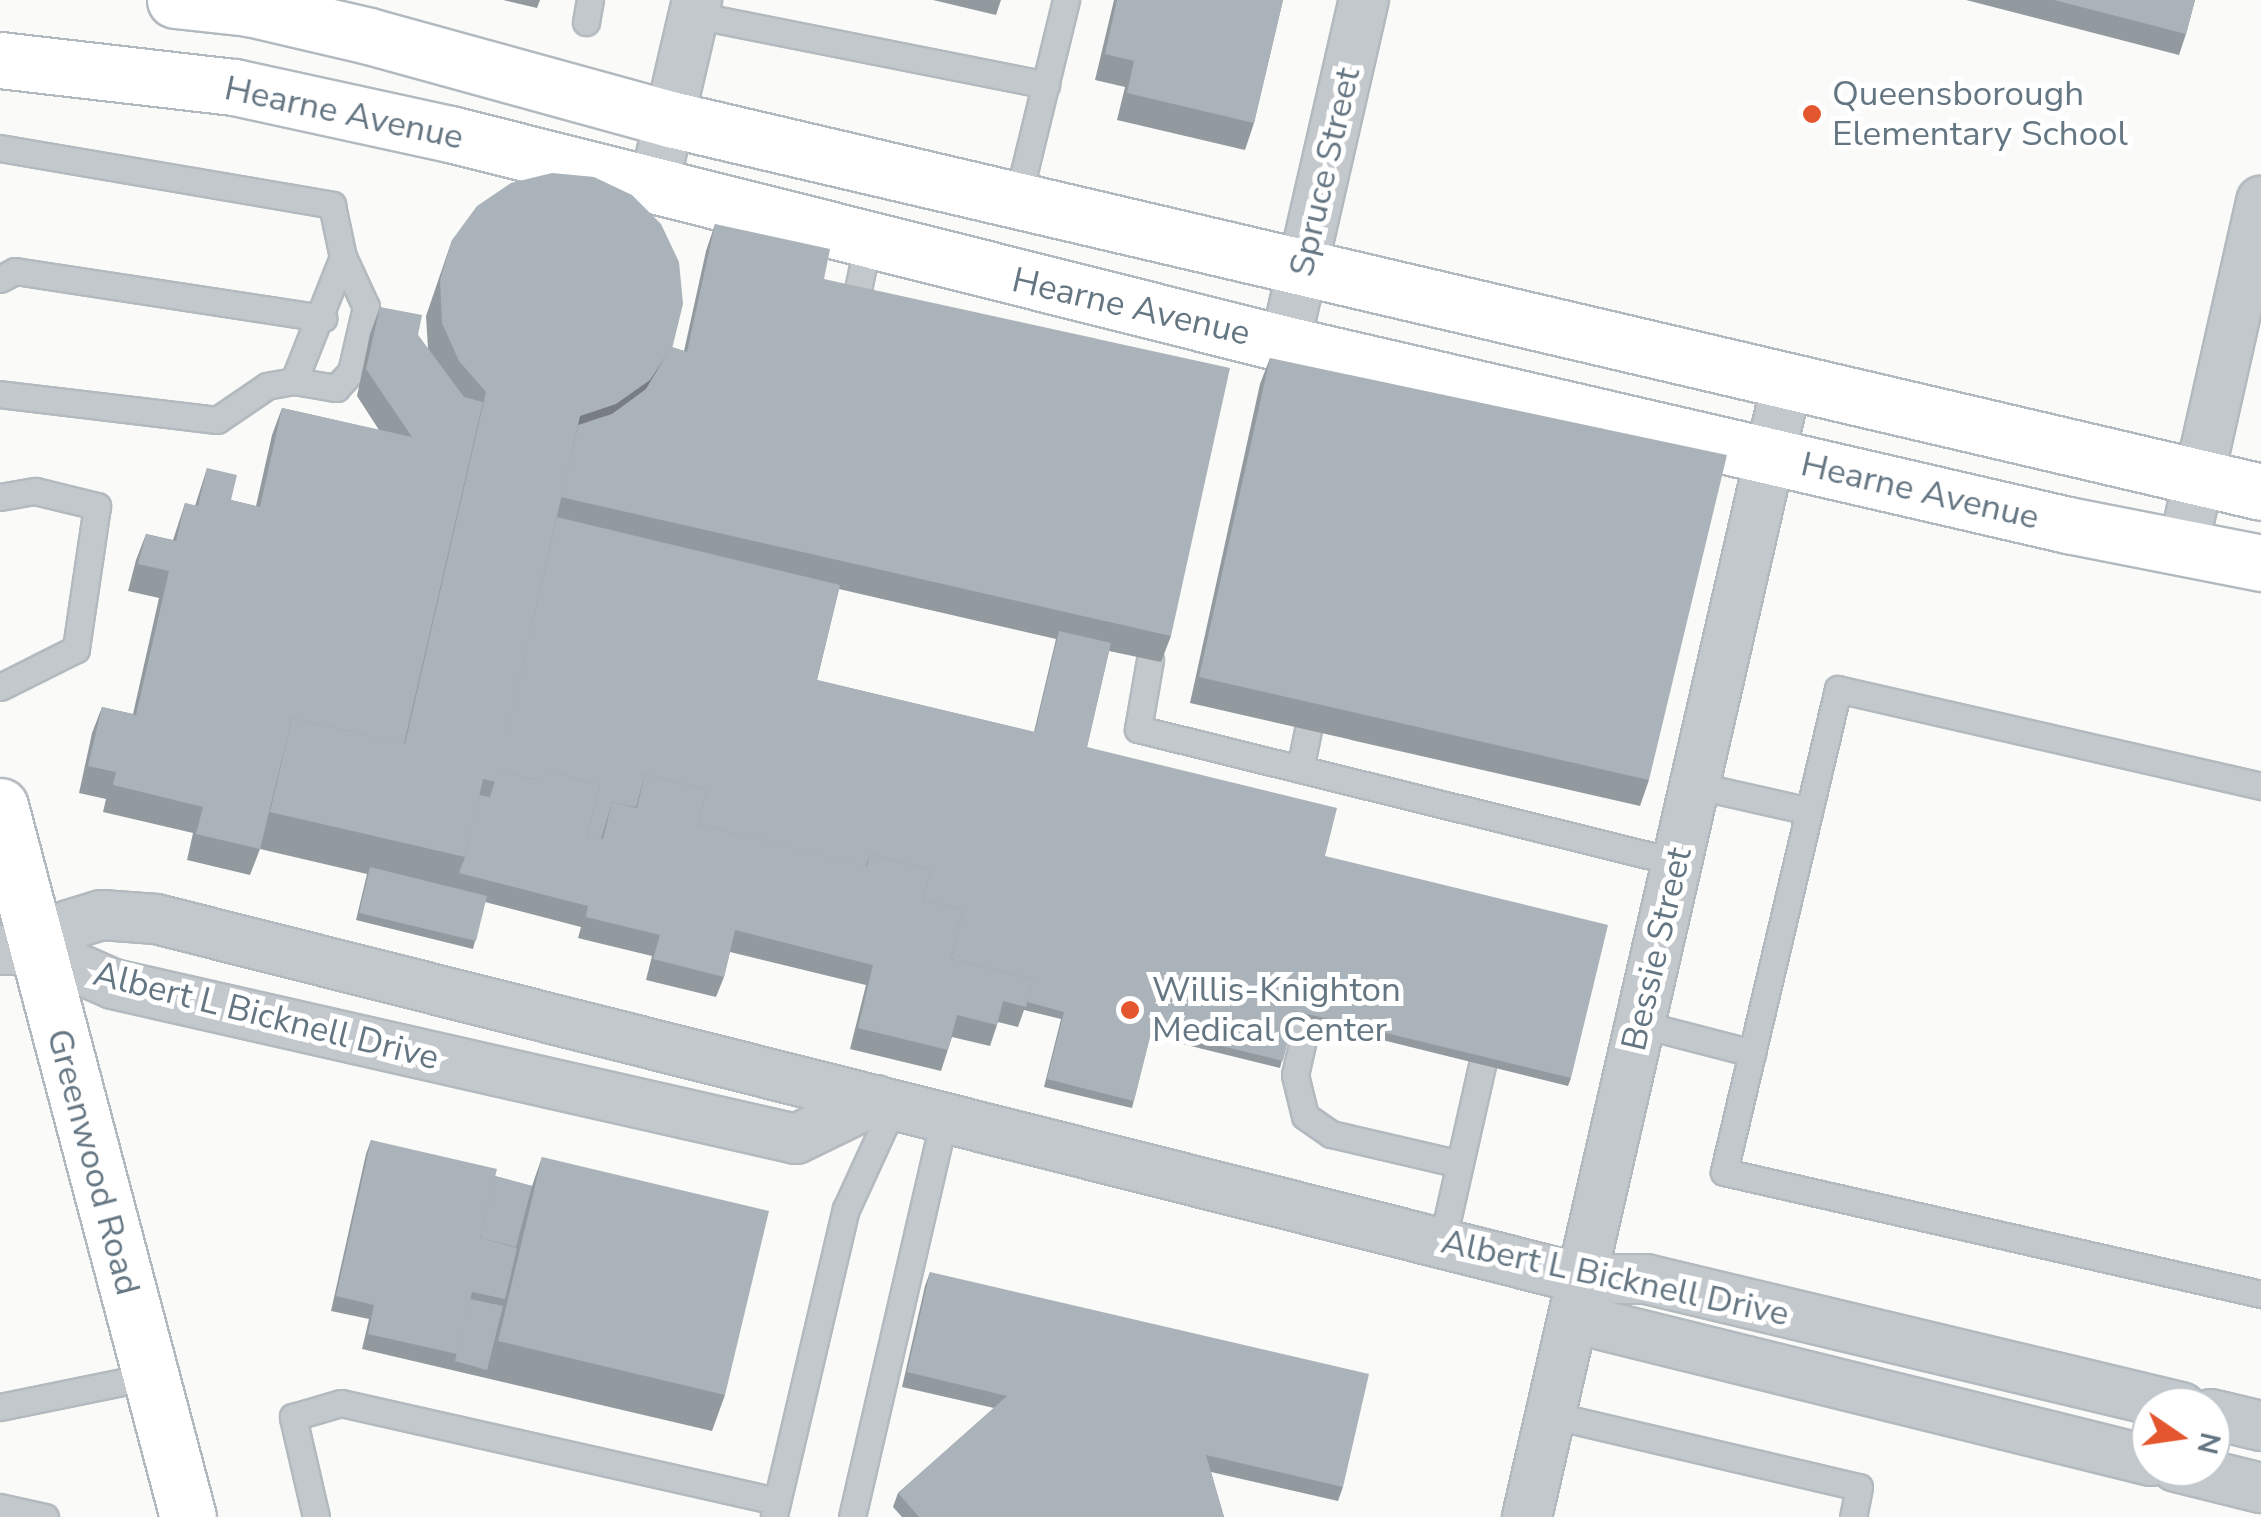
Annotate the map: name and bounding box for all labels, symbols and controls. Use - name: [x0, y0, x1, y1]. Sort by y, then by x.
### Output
- street label: Spruce Street: [1281, 63, 1369, 281]
- street label: Hearne Avenue: [221, 67, 467, 159]
- place label: Queensborough Elementary School: [1832, 73, 2128, 155]
- marker: Queensborough Elementary School: [1801, 103, 1823, 125]
- street label: Hearne Avenue: [1008, 259, 1254, 355]
- street label: Hearne Avenue: [1797, 443, 2043, 539]
- street label: Bessie Street: [1613, 843, 1701, 1055]
- street label: Albert L Bicknell Drive: [89, 953, 443, 1079]
- place label: Willis-Knighton Medical Center: [1152, 969, 1401, 1051]
- marker: Willis-Knighton Medical Center: [1117, 997, 1143, 1023]
- street label: Greenwood Road: [37, 1024, 149, 1300]
- street label: Albert L Bicknell Drive: [1437, 1221, 1793, 1335]
- north arrow: [2131, 1387, 2231, 1487]
- text: N: [2187, 1429, 2229, 1458]

